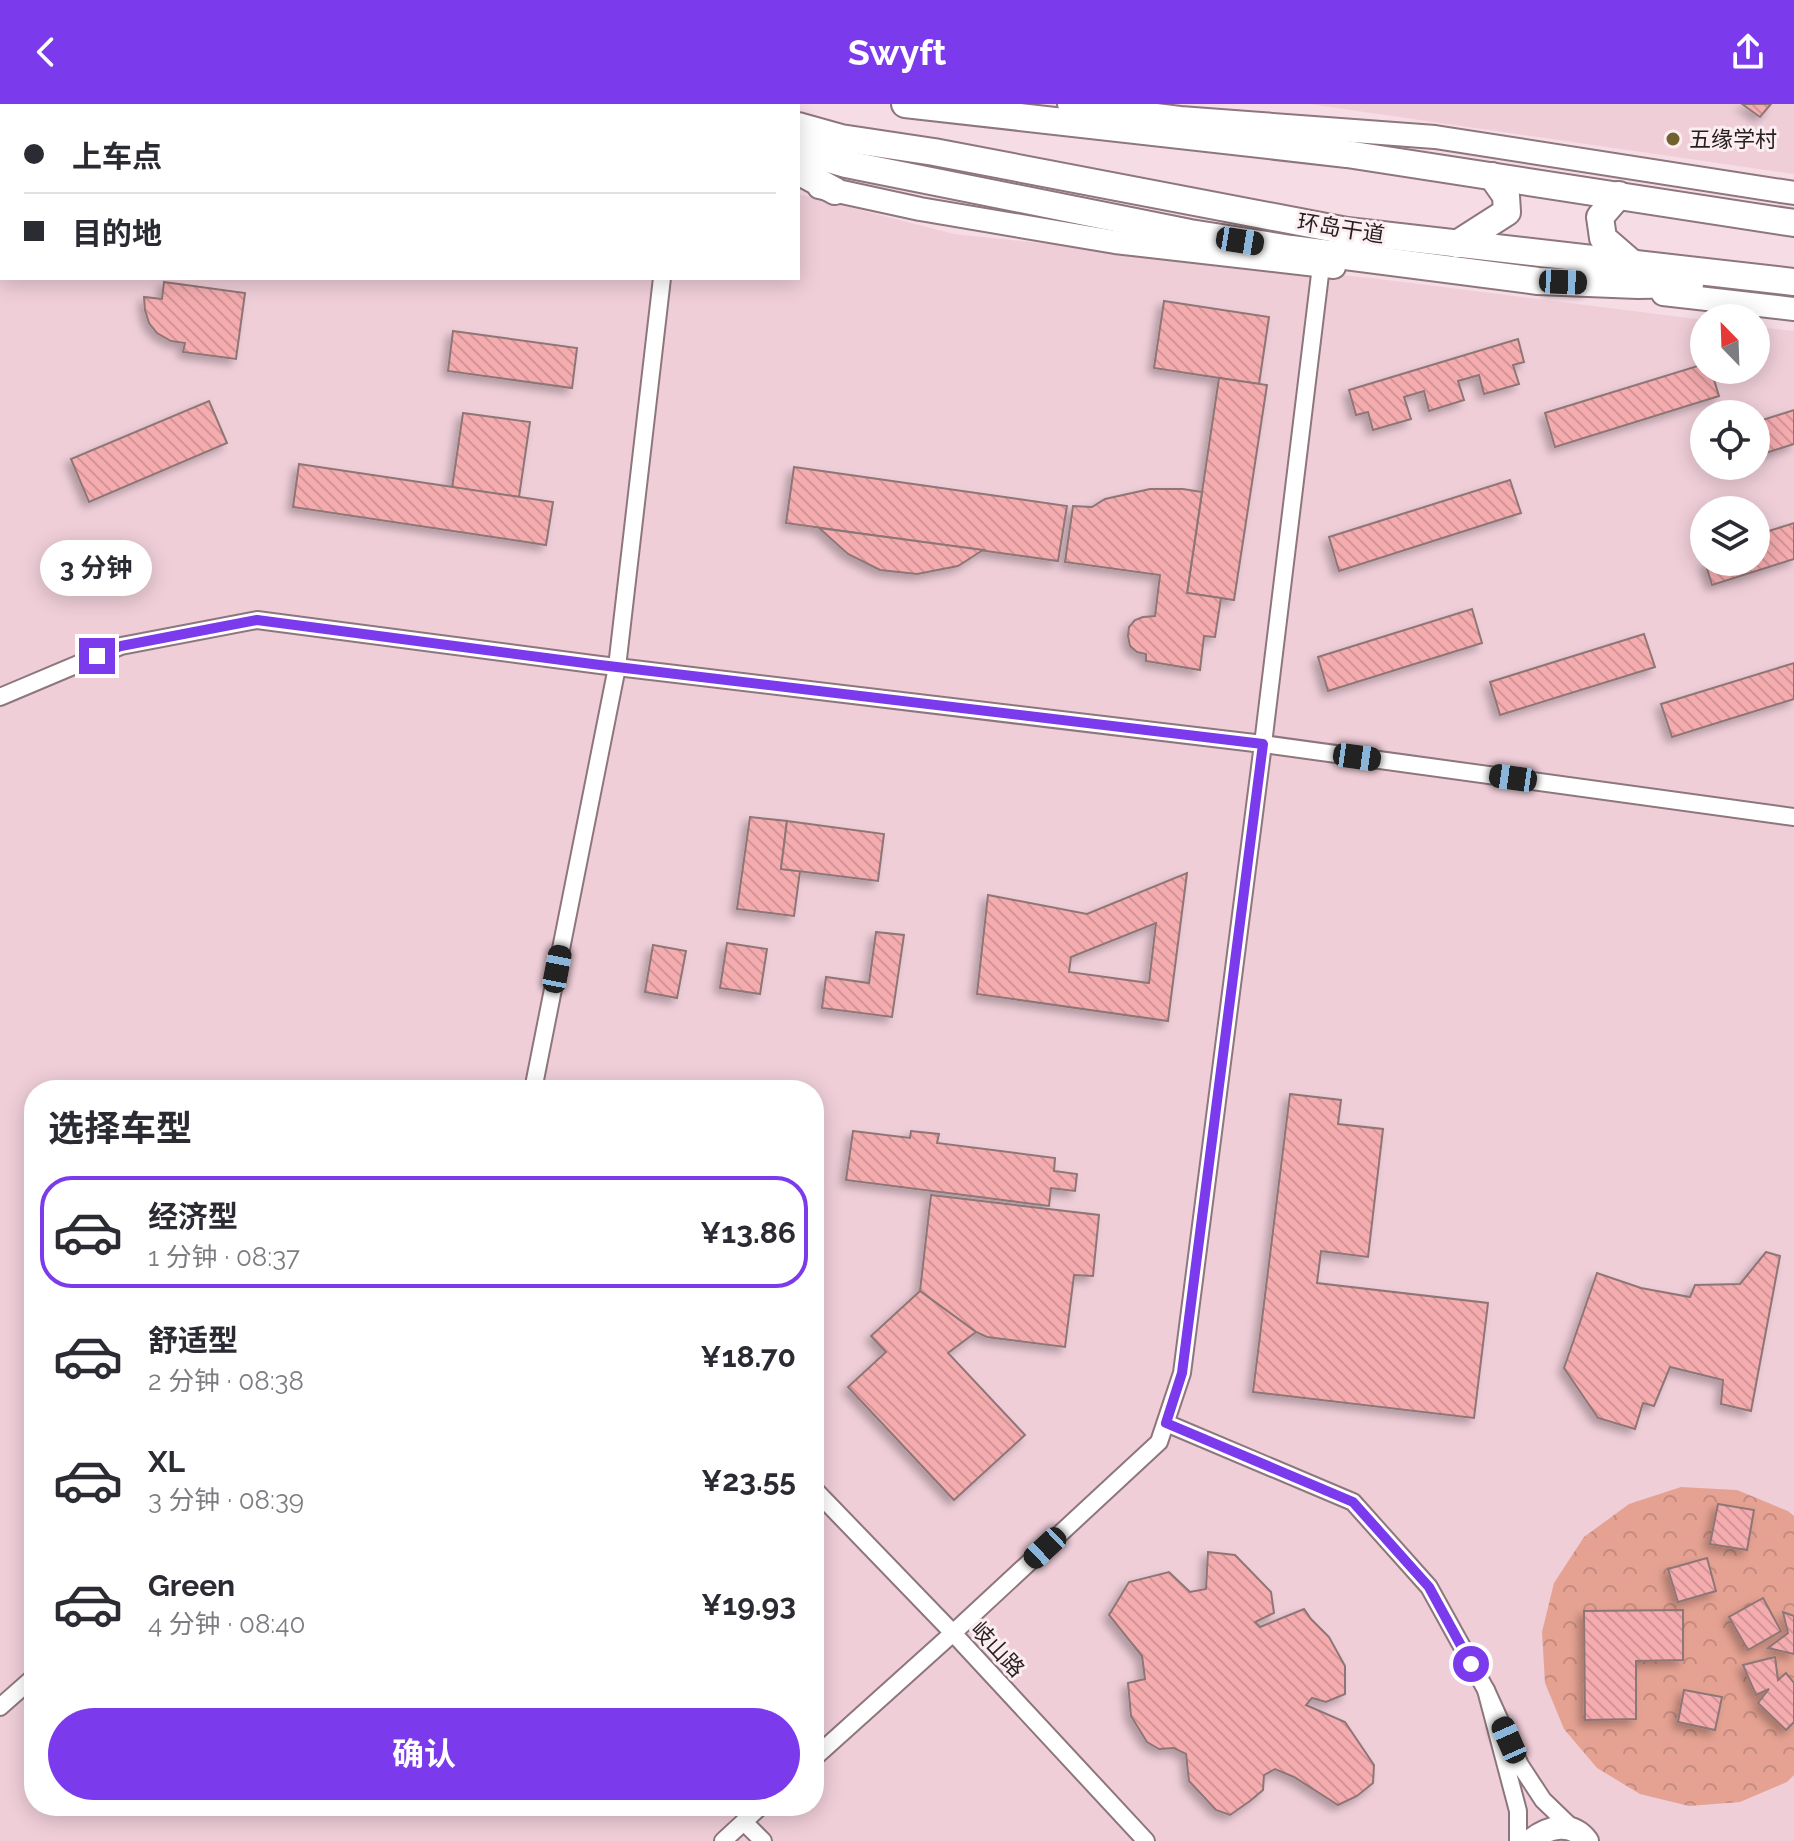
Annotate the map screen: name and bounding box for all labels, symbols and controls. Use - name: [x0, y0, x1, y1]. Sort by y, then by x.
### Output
- icon: back: [24, 30, 68, 74]
- icon: share: [1726, 30, 1770, 74]
- text: Swyft: [848, 31, 946, 73]
- place label: 五缘学村: [1689, 126, 1777, 152]
- marker: 五缘学村: [1664, 130, 1682, 148]
- text: 上车点: [72, 139, 162, 174]
- street label: 环岛干道: [1296, 208, 1386, 248]
- text: 目的地: [72, 216, 162, 251]
- car: [1214, 225, 1266, 257]
- car: [1539, 269, 1587, 295]
- north arrow: [1690, 304, 1770, 384]
- map controls: [1690, 304, 1770, 576]
- button: locate: [1690, 400, 1770, 480]
- button: layers: [1690, 496, 1770, 576]
- callout: 3 分钟: [41, 540, 153, 596]
- text: 3 分钟: [60, 553, 132, 583]
- route end: [79, 638, 115, 674]
- car: [1332, 742, 1382, 772]
- car: [1488, 763, 1538, 793]
- car: [541, 943, 573, 995]
- text: 选择车型: [48, 1107, 192, 1149]
- icon: car: [52, 1196, 124, 1268]
- text: 经济型: [148, 1199, 238, 1234]
- text: ¥13.86: [700, 1215, 796, 1250]
- text: 1 分钟 · 08:37: [148, 1242, 300, 1272]
- icon: car: [52, 1320, 124, 1392]
- text: 舒适型: [148, 1323, 238, 1358]
- text: ¥18.70: [700, 1339, 796, 1374]
- text: 2 分钟 · 08:38: [148, 1366, 304, 1396]
- icon: car: [52, 1444, 124, 1516]
- text: XL: [148, 1444, 185, 1479]
- text: ¥23.55: [701, 1463, 796, 1498]
- text: 3 分钟 · 08:39: [148, 1485, 304, 1515]
- car: [1019, 1523, 1071, 1573]
- icon: car: [52, 1568, 124, 1640]
- text: Green: [148, 1568, 235, 1603]
- text: ¥19.93: [701, 1587, 796, 1622]
- text: 4 分钟 · 08:40: [148, 1609, 305, 1639]
- street label: 岐山路: [966, 1616, 1030, 1682]
- route start: [1453, 1646, 1489, 1682]
- button: 确认: [48, 1708, 800, 1800]
- car: [1488, 1713, 1530, 1767]

